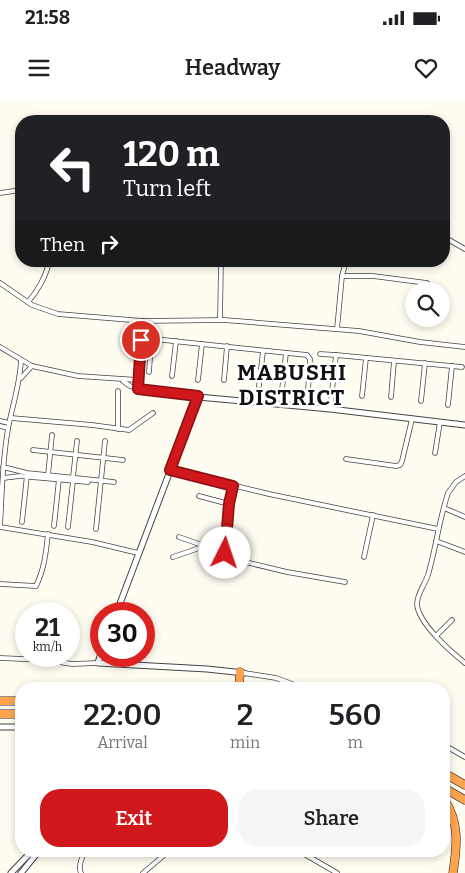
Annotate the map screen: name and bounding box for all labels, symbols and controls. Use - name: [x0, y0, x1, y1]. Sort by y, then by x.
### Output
- text: 21:58: [25, 6, 70, 29]
- icon: menu: [25, 54, 53, 82]
- text: Headway: [185, 54, 280, 81]
- icon: heart: [412, 54, 440, 82]
- text: 120 m: [123, 133, 220, 175]
- icon: left: [40, 135, 105, 200]
- text: Turn left: [123, 175, 211, 202]
- icon: right: [95, 230, 123, 258]
- text: Then: [40, 233, 85, 256]
- map controls: [405, 282, 450, 327]
- button: search: [405, 282, 450, 327]
- pin: [120, 319, 162, 361]
- icon: arrive: [127, 326, 155, 354]
- district label: MABUSHI DISTRICT: [237, 359, 347, 411]
- position arrow: [198, 526, 250, 578]
- speed limit sign: 30: [90, 602, 155, 667]
- text: 21: [35, 613, 60, 643]
- text: km/h: [33, 640, 62, 654]
- text: 22:00: [83, 697, 162, 733]
- text: 2: [237, 697, 253, 733]
- text: 560: [329, 697, 382, 733]
- text: Arrival: [97, 733, 148, 752]
- text: min: [230, 733, 260, 752]
- text: m: [347, 733, 363, 752]
- button: Exit: [40, 789, 228, 847]
- button: Share: [238, 789, 425, 847]

